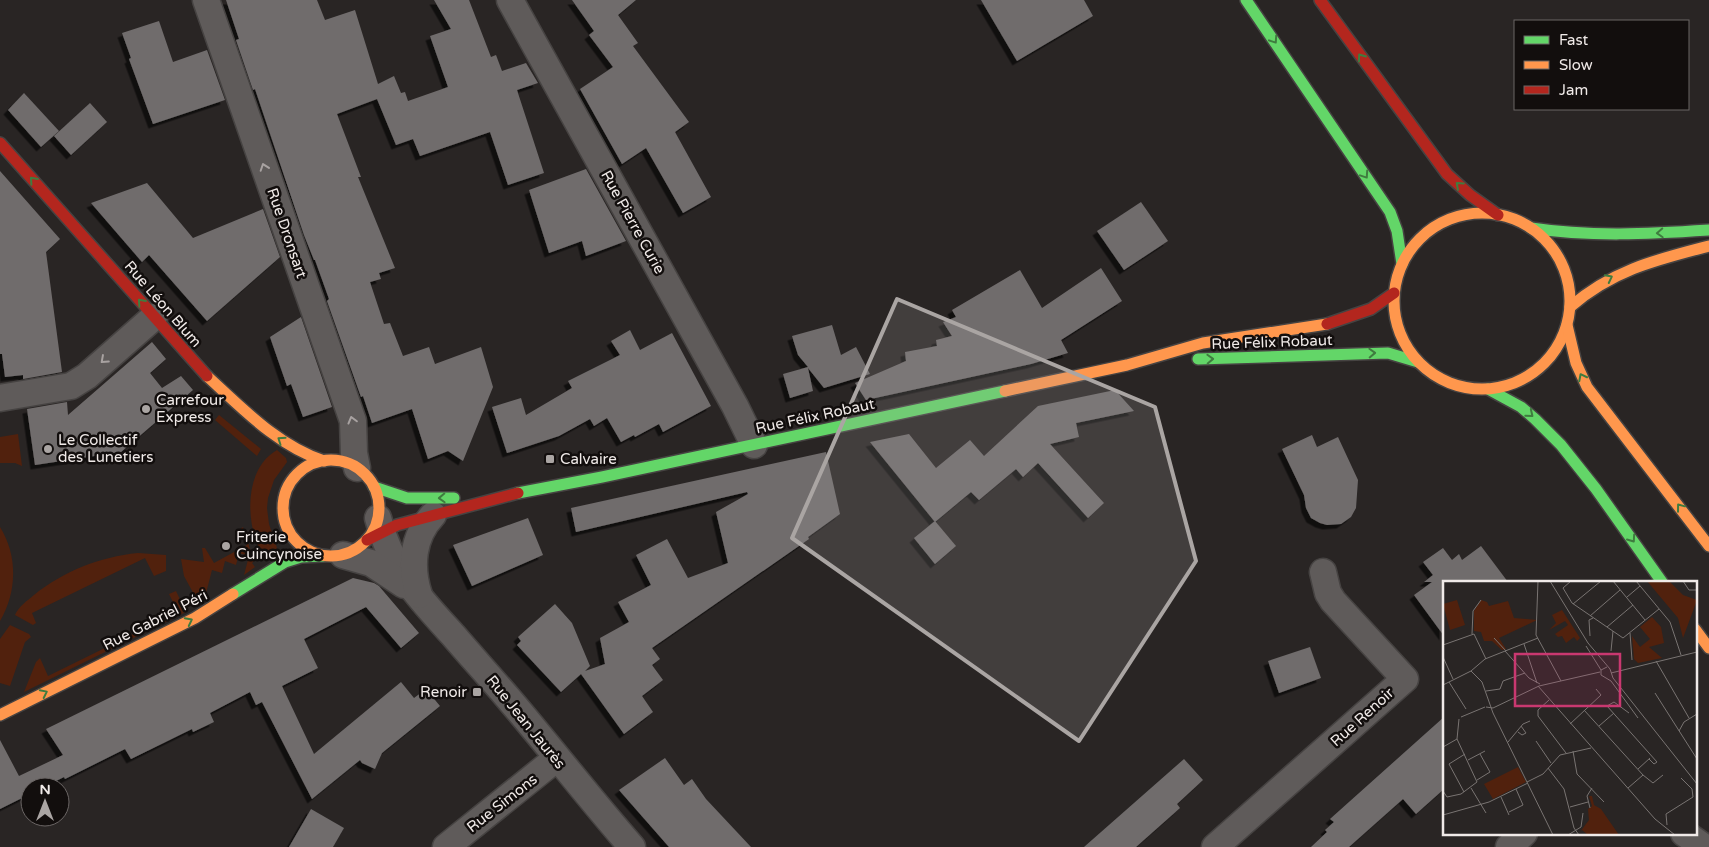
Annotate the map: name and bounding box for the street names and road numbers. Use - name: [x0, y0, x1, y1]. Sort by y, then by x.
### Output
- street label: Rue Pierre Curie: [597, 167, 669, 277]
- street label: Rue Dronsart: [263, 186, 311, 281]
- street label: Rue Léon Blum: [121, 257, 205, 351]
- street label: Rue Félix Robaut: [1211, 331, 1333, 353]
- street label: Rue Félix Robaut: [754, 395, 876, 437]
- street label: Rue Gabriel Péri: [100, 586, 210, 654]
- street label: Rue Jean Jaurès: [483, 672, 569, 772]
- street label: Rue Renoir: [1327, 684, 1398, 750]
- street label: Rue Simons: [463, 770, 541, 836]

